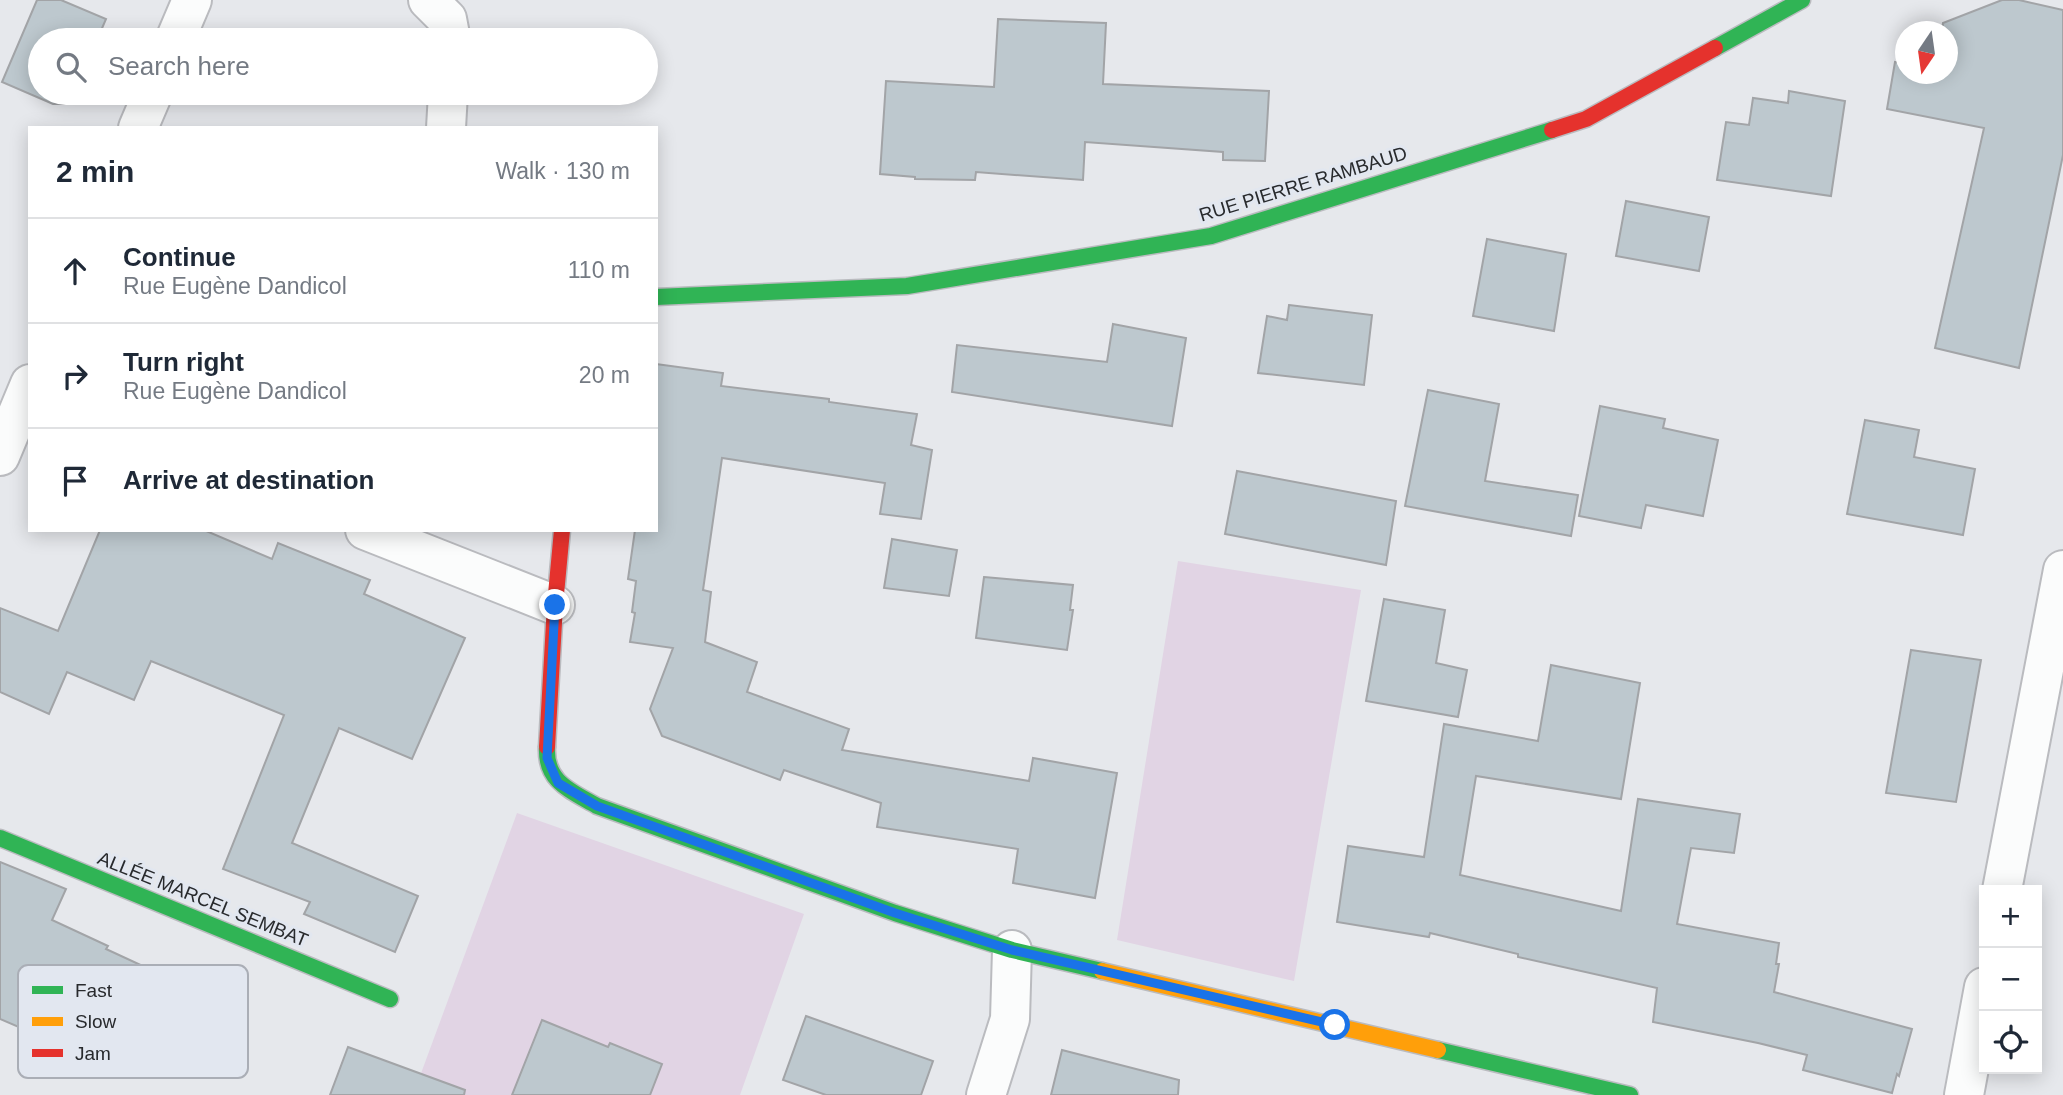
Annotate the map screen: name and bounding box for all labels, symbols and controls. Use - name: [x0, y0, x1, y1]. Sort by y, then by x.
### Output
- north arrow: [1895, 21, 1958, 84]
- search box: [28, 28, 658, 105]
- icon: search: [52, 48, 90, 86]
- text: Search here: [108, 51, 250, 81]
- street label: RUE PIERRE RAMBAUD: [1196, 142, 1410, 226]
- text: 2 min: [56, 155, 134, 188]
- text: Walk · 130 m: [495, 158, 630, 184]
- text: Continue: [123, 242, 236, 272]
- icon: ahead: [56, 252, 94, 290]
- text: 110 m: [568, 257, 630, 283]
- text: Rue Eugène Dandicol: [123, 273, 347, 299]
- text: Turn right: [123, 347, 244, 377]
- icon: right: [56, 357, 94, 395]
- text: 20 m: [579, 362, 630, 388]
- text: Rue Eugène Dandicol: [123, 378, 347, 404]
- icon: arrive: [56, 462, 94, 500]
- text: Arrive at destination: [123, 465, 374, 495]
- route end: [539, 589, 570, 620]
- street label: ALLÉE MARCEL SEMBAT: [95, 847, 312, 951]
- map controls: [1979, 885, 2042, 1074]
- button: +: [1979, 885, 2042, 948]
- button: −: [1979, 948, 2042, 1011]
- legend: [18, 965, 248, 1078]
- text: Fast: [75, 980, 113, 1001]
- route start: [1319, 1009, 1350, 1040]
- text: Slow: [75, 1011, 116, 1032]
- button: locate: [1979, 1011, 2042, 1074]
- text: Jam: [75, 1043, 111, 1064]

